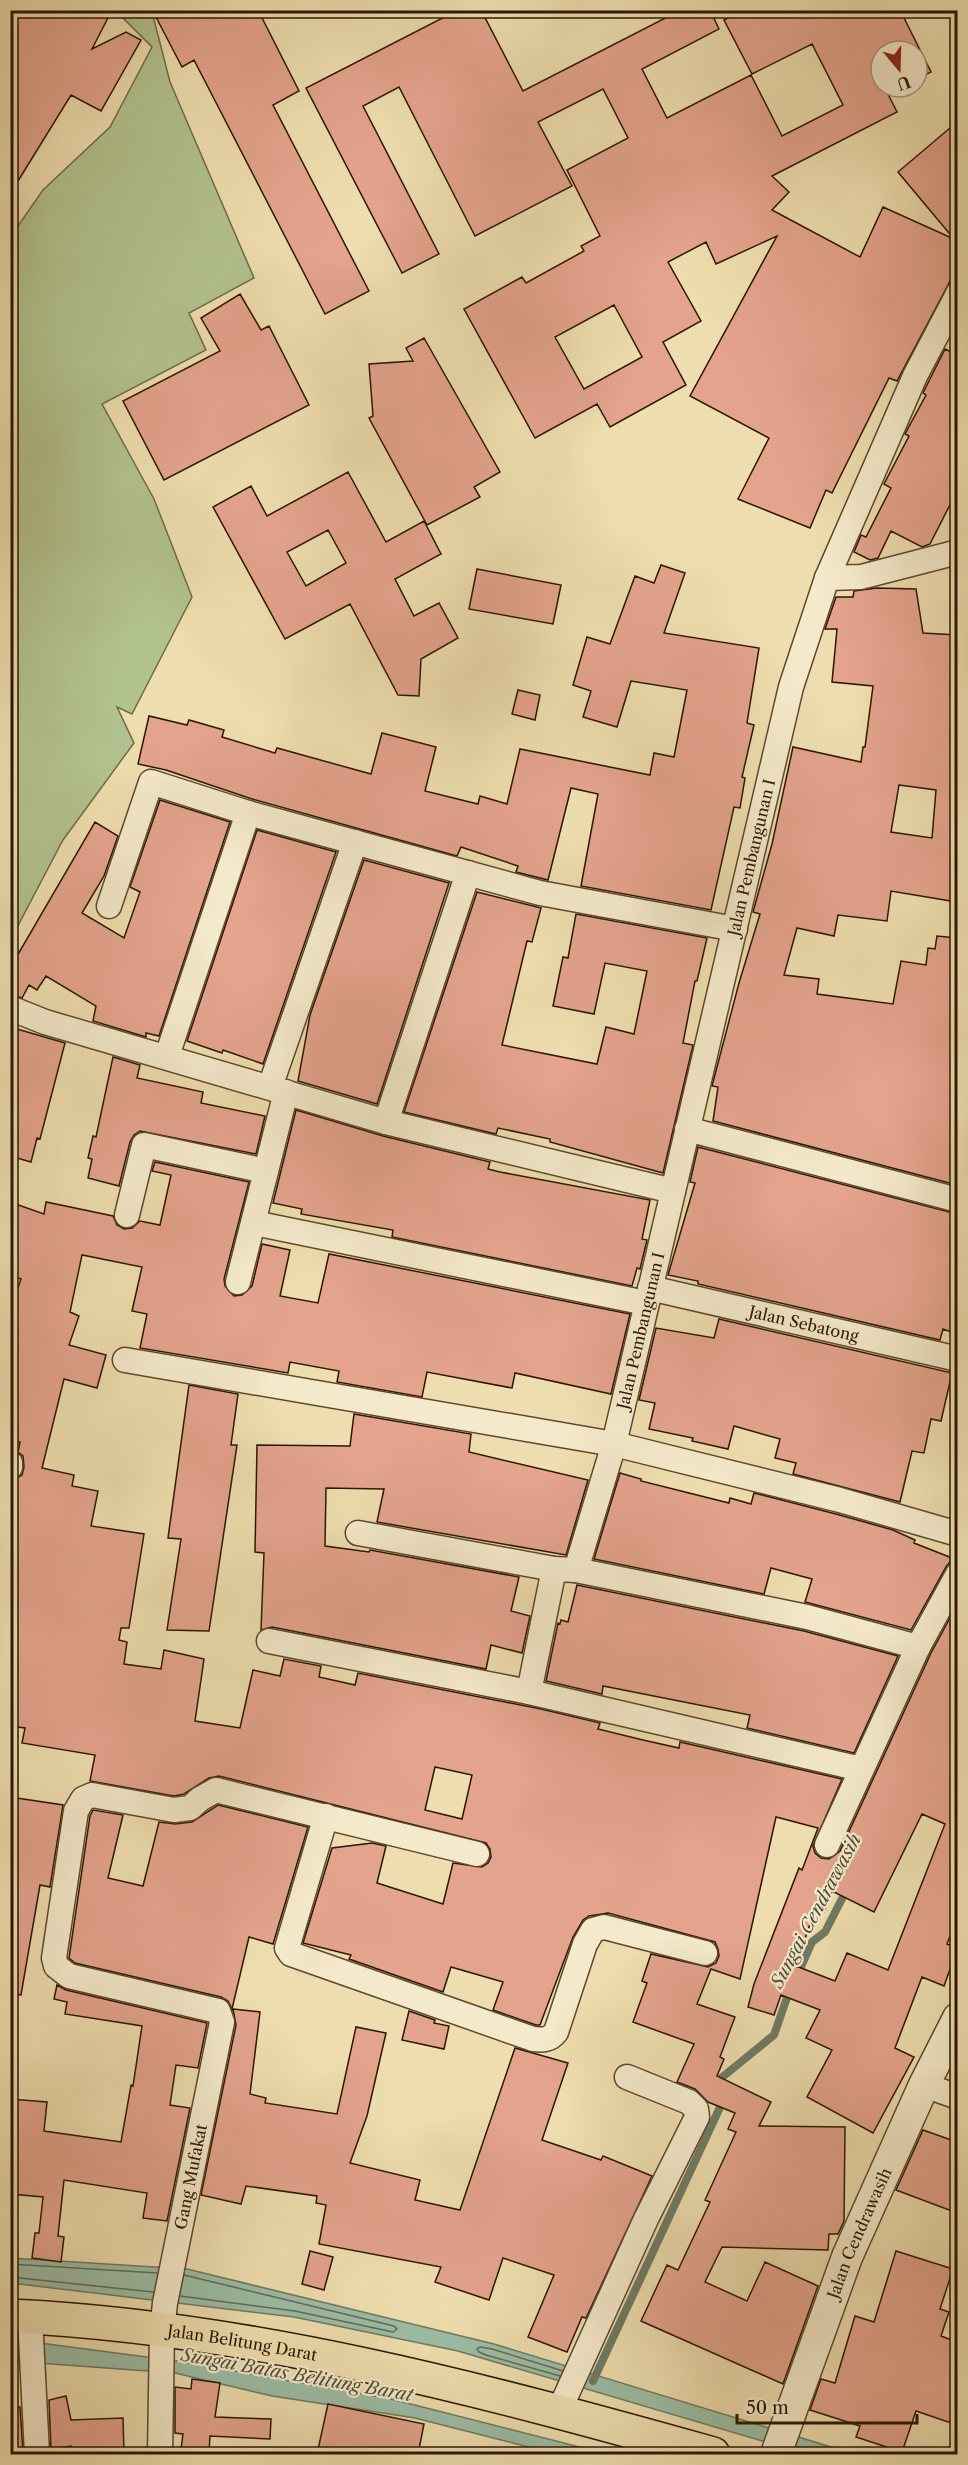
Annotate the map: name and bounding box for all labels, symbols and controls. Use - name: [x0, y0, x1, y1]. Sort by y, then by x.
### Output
- north arrow: [869, 39, 929, 99]
- text: U: [894, 72, 913, 95]
- street label: Jalan Pembangunan I: [722, 777, 779, 941]
- street label: Jalan Pembangunan I: [612, 1250, 669, 1414]
- street label: Jalan Sebatong: [744, 1300, 861, 1346]
- water label: Sungai Cendrawasih: [766, 1830, 866, 1993]
- street label: Gang Mufakat: [170, 2122, 211, 2231]
- street label: Jalan Cendrawasih: [822, 2165, 896, 2304]
- street label: Jalan Belitung Darat: [163, 2320, 319, 2365]
- water label: Sungai Batas Belitung Barat: [179, 2344, 416, 2406]
- scale bar: [737, 2387, 917, 2425]
- text: 50 m: [746, 2397, 789, 2419]

